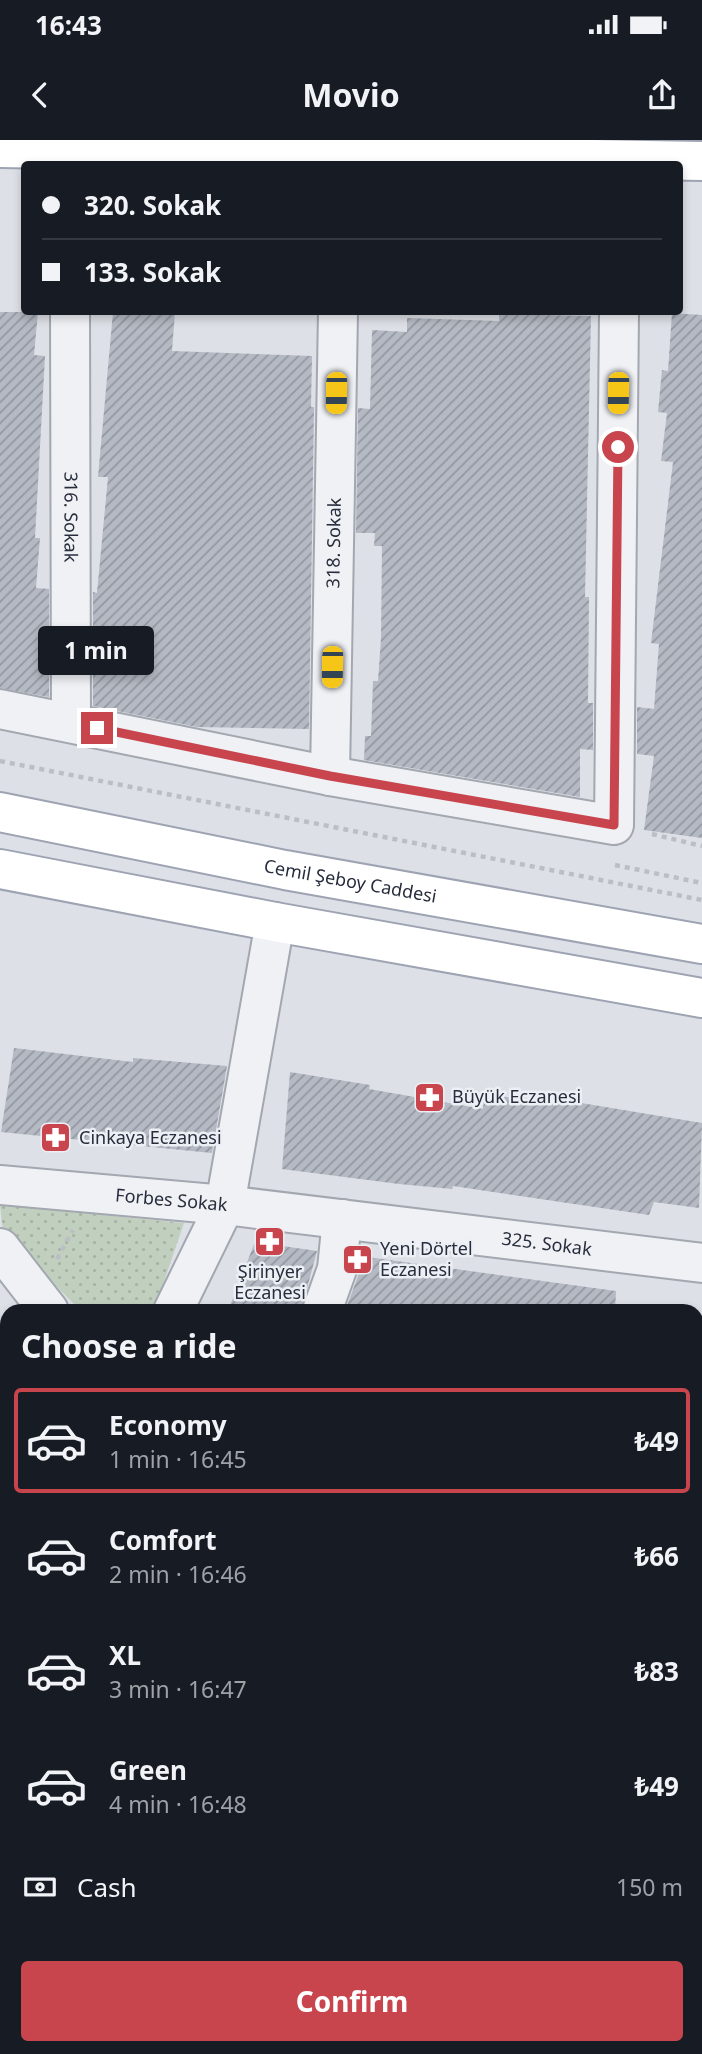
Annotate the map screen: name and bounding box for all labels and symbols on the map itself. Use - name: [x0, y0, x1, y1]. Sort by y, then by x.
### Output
- car: [326, 372, 347, 414]
- car: [608, 372, 629, 414]
- route start: [602, 431, 634, 463]
- street label: 316. Sokak: [59, 472, 84, 563]
- street label: 318. Sokak: [320, 497, 346, 588]
- callout: 1 min: [39, 626, 155, 676]
- car: [322, 646, 343, 688]
- route end: [81, 712, 113, 744]
- street label: Cemil Şeboy Caddesi: [262, 853, 439, 908]
- pharmacy icon: Büyük Eczanesi: [412, 1080, 446, 1114]
- place label: Büyük Eczanesi: [452, 1084, 581, 1108]
- pharmacy icon: Cinkaya Eczanesi: [39, 1121, 73, 1155]
- place label: Cinkaya Eczanesi: [79, 1125, 222, 1149]
- street label: Forbes Sokak: [114, 1182, 229, 1216]
- pharmacy icon: Şirinyer Eczanesi: [253, 1224, 287, 1258]
- street label: 325. Sokak: [500, 1226, 594, 1261]
- place label: Yeni Dörtel Eczanesi: [380, 1236, 473, 1281]
- pharmacy icon: Yeni Dörtel Eczanesi: [340, 1242, 374, 1276]
- place label: Şirinyer Eczanesi: [234, 1259, 306, 1304]

